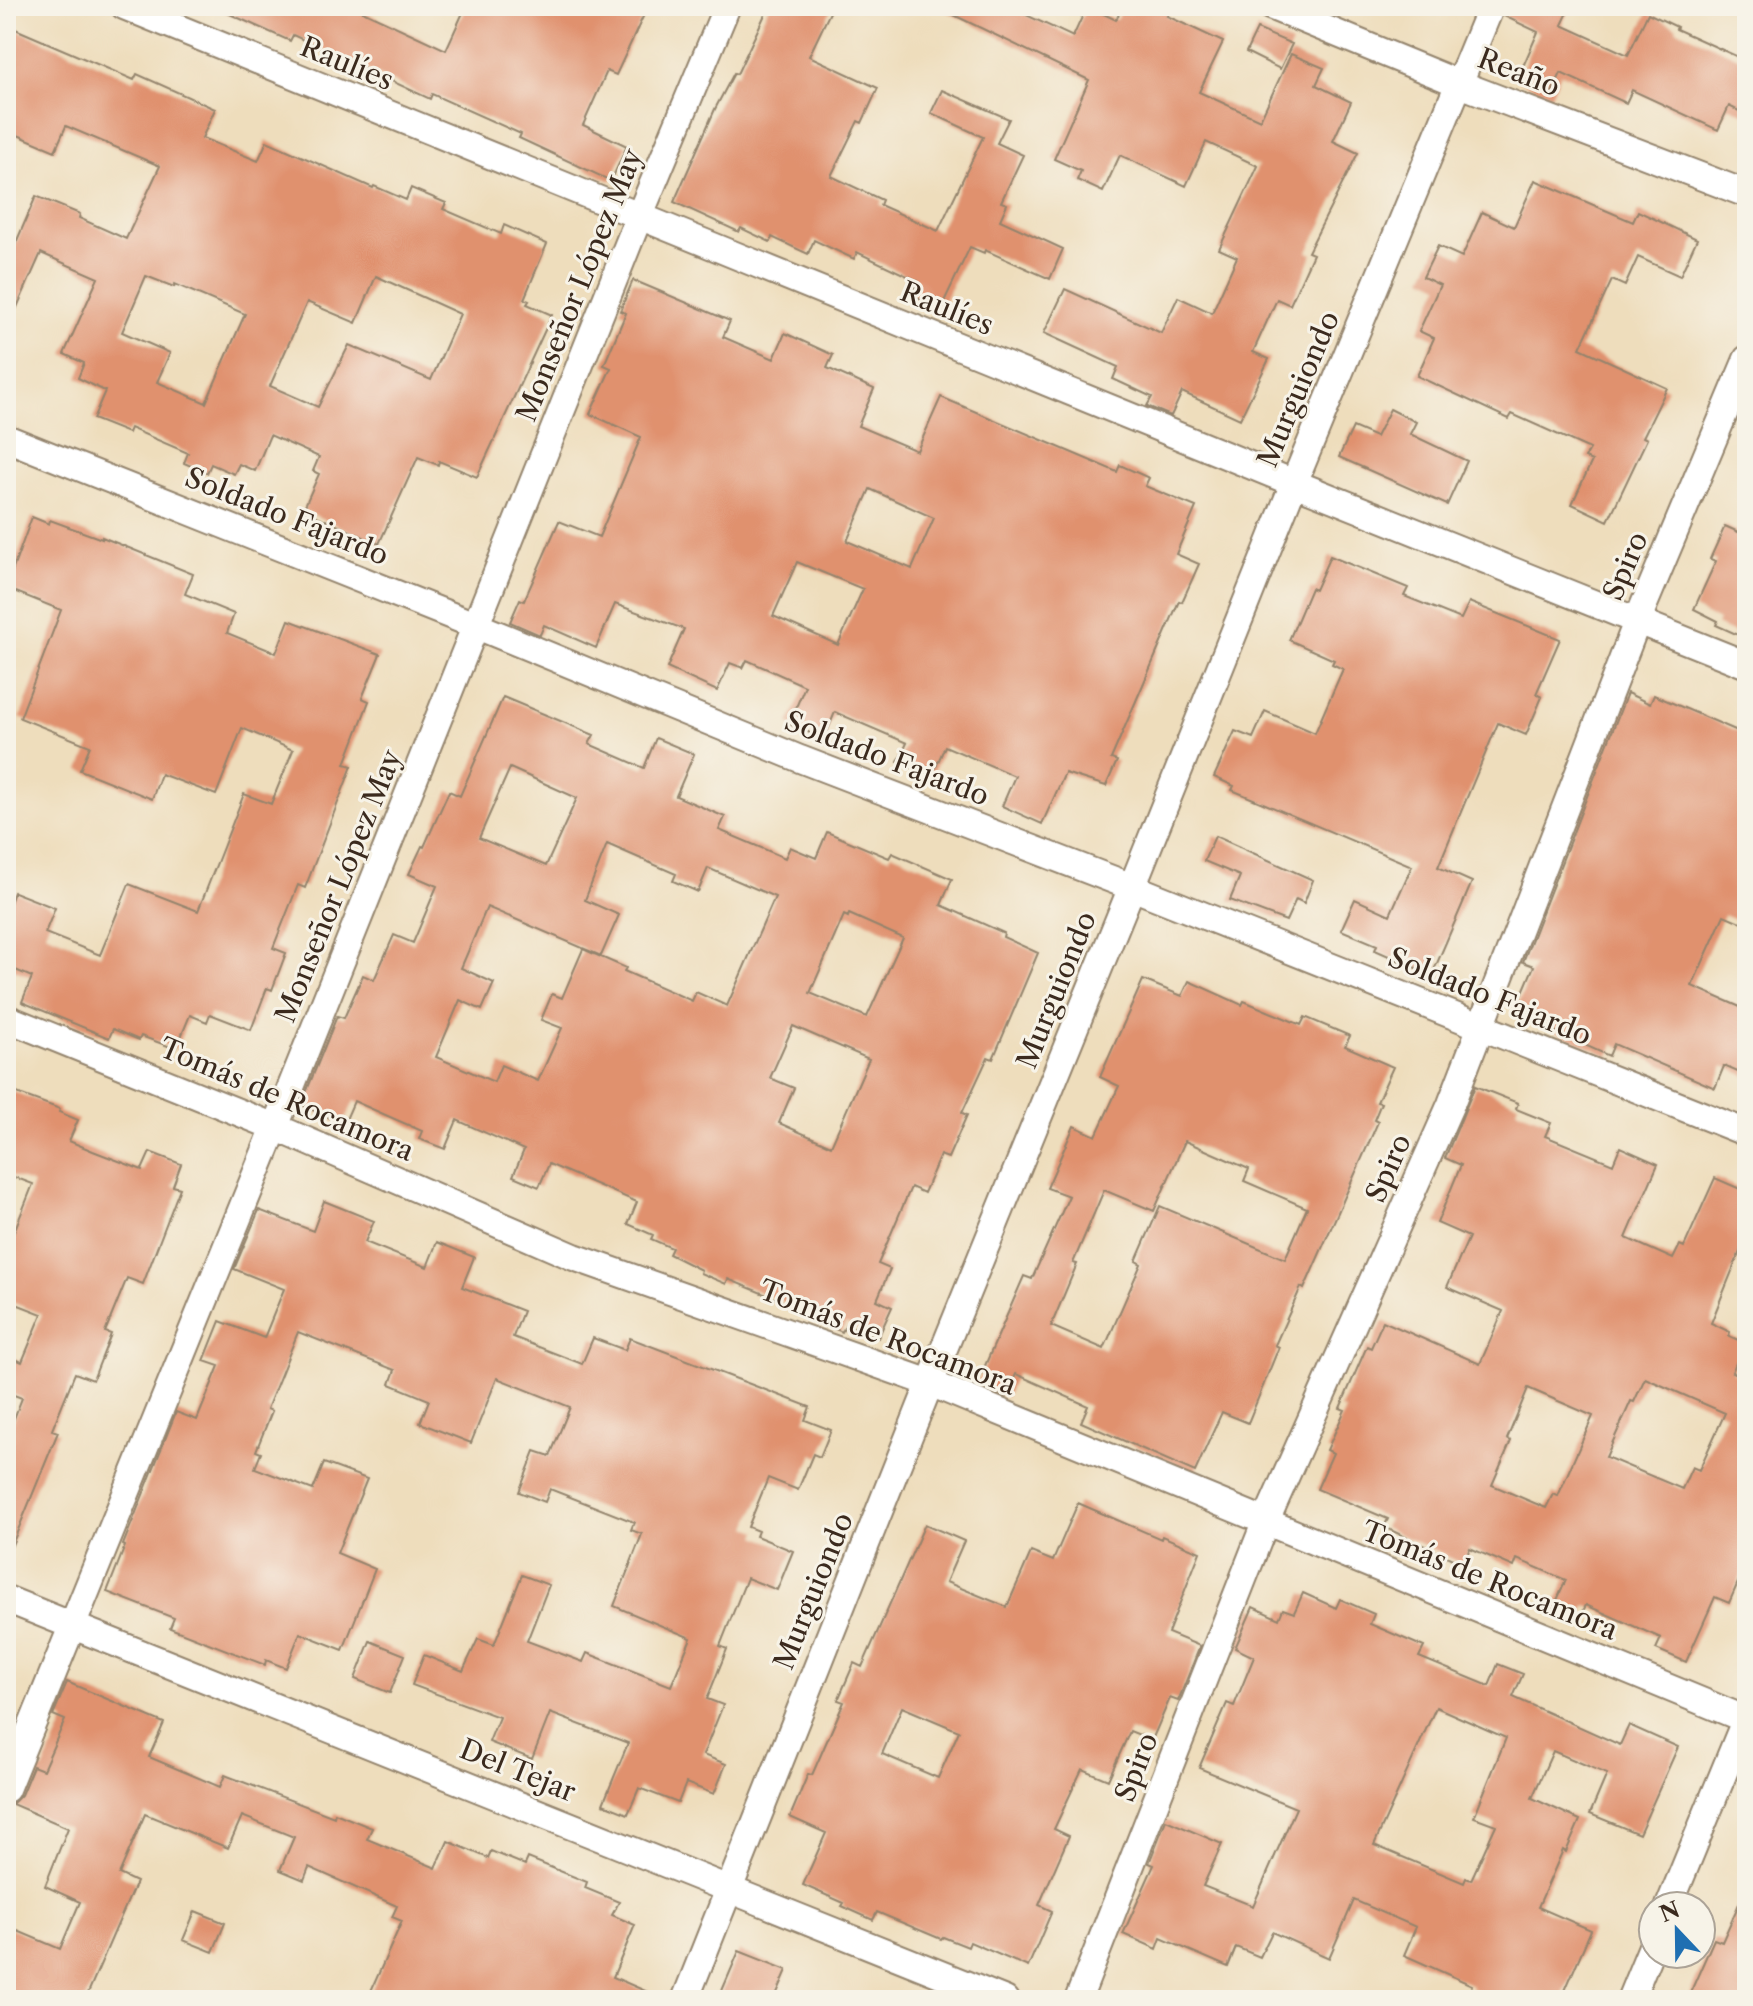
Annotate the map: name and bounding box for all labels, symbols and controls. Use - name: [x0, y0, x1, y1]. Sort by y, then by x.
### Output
- street label: Raulíes: [296, 29, 398, 97]
- street label: Reaño: [1473, 41, 1565, 103]
- street label: Monseñor López May: [509, 143, 649, 426]
- street label: Raulíes: [896, 274, 998, 342]
- street label: Murguiondo: [1250, 306, 1346, 472]
- street label: Soldado Fajardo: [180, 460, 394, 572]
- street label: Spiro: [1595, 527, 1655, 605]
- street label: Soldado Fajardo: [780, 703, 994, 813]
- street label: Monseñor López May: [268, 744, 408, 1027]
- street label: Murguiondo: [1009, 907, 1103, 1073]
- street label: Soldado Fajardo: [1383, 940, 1597, 1052]
- street label: Tomás de Rocamora: [155, 1030, 419, 1168]
- street label: Spiro: [1358, 1129, 1418, 1207]
- street label: Tomás de Rocamora: [755, 1272, 1022, 1402]
- street label: Murguiondo: [766, 1508, 860, 1674]
- street label: Tomás de Rocamora: [1357, 1513, 1623, 1647]
- street label: Spiro: [1107, 1728, 1165, 1806]
- street label: Del Tejar: [455, 1731, 581, 1809]
- north arrow: [1637, 1890, 1717, 1970]
- text: N: [1656, 1896, 1684, 1928]

